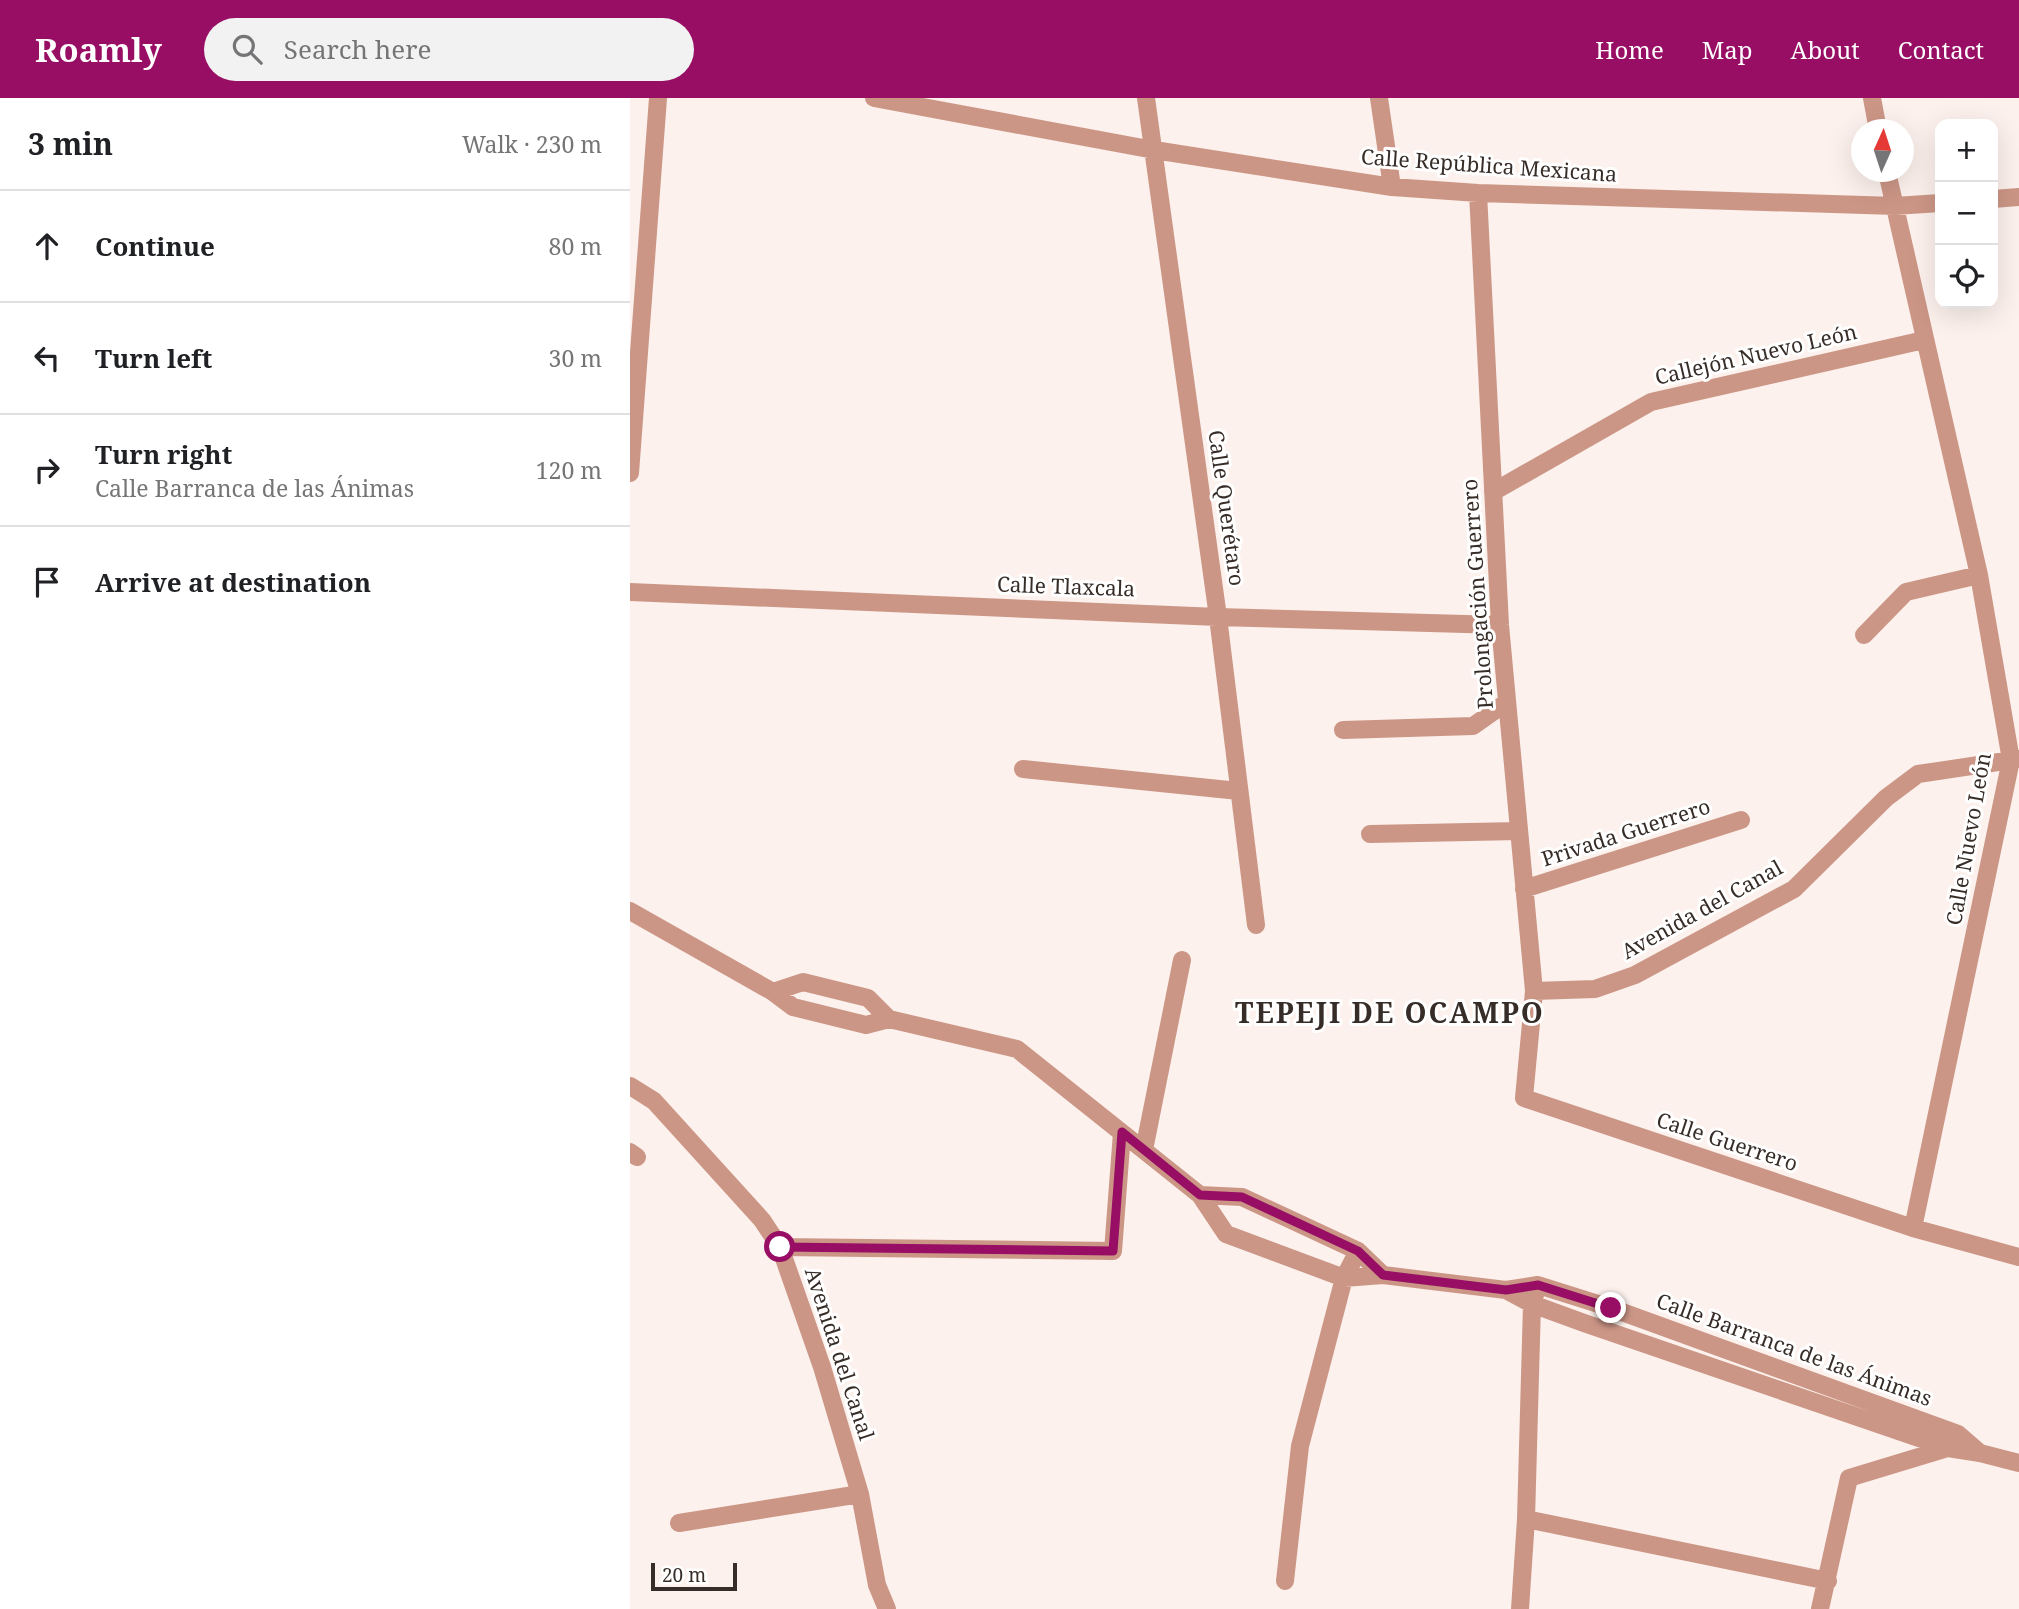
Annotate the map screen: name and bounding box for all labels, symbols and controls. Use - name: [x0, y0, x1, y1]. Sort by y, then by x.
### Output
- search box: [204, 18, 694, 81]
- text: Roamly: [35, 27, 162, 72]
- icon: search: [228, 30, 266, 68]
- text: Search here: [284, 31, 431, 67]
- text: Home: [1595, 33, 1664, 66]
- text: Map: [1702, 33, 1753, 66]
- text: About: [1791, 33, 1860, 66]
- text: Contact: [1898, 33, 1984, 66]
- north arrow: [1851, 119, 1914, 182]
- map controls: [1935, 119, 1998, 308]
- button: +: [1935, 119, 1998, 182]
- text: 3 min: [28, 123, 113, 164]
- text: Walk · 230 m: [462, 128, 602, 160]
- street label: Calle República Mexicana: [1360, 142, 1618, 188]
- button: −: [1935, 182, 1998, 245]
- icon: ahead: [28, 227, 66, 265]
- text: Continue: [95, 228, 215, 264]
- text: 80 m: [549, 230, 602, 262]
- button: locate: [1935, 245, 1998, 308]
- street label: Callejón Nuevo León: [1652, 317, 1860, 391]
- icon: left: [28, 339, 66, 377]
- text: Turn left: [95, 340, 212, 376]
- text: 30 m: [549, 342, 602, 374]
- street label: Calle Querétaro: [1202, 428, 1252, 588]
- text: Turn right: [95, 436, 232, 472]
- icon: right: [28, 451, 66, 489]
- text: 120 m: [536, 454, 602, 486]
- text: Calle Barranca de las Ánimas: [95, 472, 414, 504]
- street label: Prolongación Guerrero: [1455, 478, 1499, 710]
- icon: arrive: [28, 563, 66, 601]
- text: Arrive at destination: [95, 564, 371, 600]
- street label: Calle Tlaxcala: [996, 570, 1136, 602]
- street label: Calle Nuevo León: [1939, 750, 1997, 927]
- street label: Privada Guerrero: [1538, 792, 1714, 873]
- street label: Avenida del Canal: [1616, 853, 1787, 965]
- district label: TEPEJI DE OCAMPO: [1235, 993, 1545, 1031]
- street label: Calle Guerrero: [1653, 1105, 1802, 1177]
- route start: [764, 1231, 795, 1262]
- street label: Avenida del Canal: [799, 1264, 881, 1444]
- street label: Calle Barranca de las Ánimas: [1653, 1286, 1936, 1412]
- route end: [1595, 1292, 1626, 1323]
- scale bar: [651, 1560, 737, 1592]
- text: 20 m: [662, 1562, 706, 1588]

